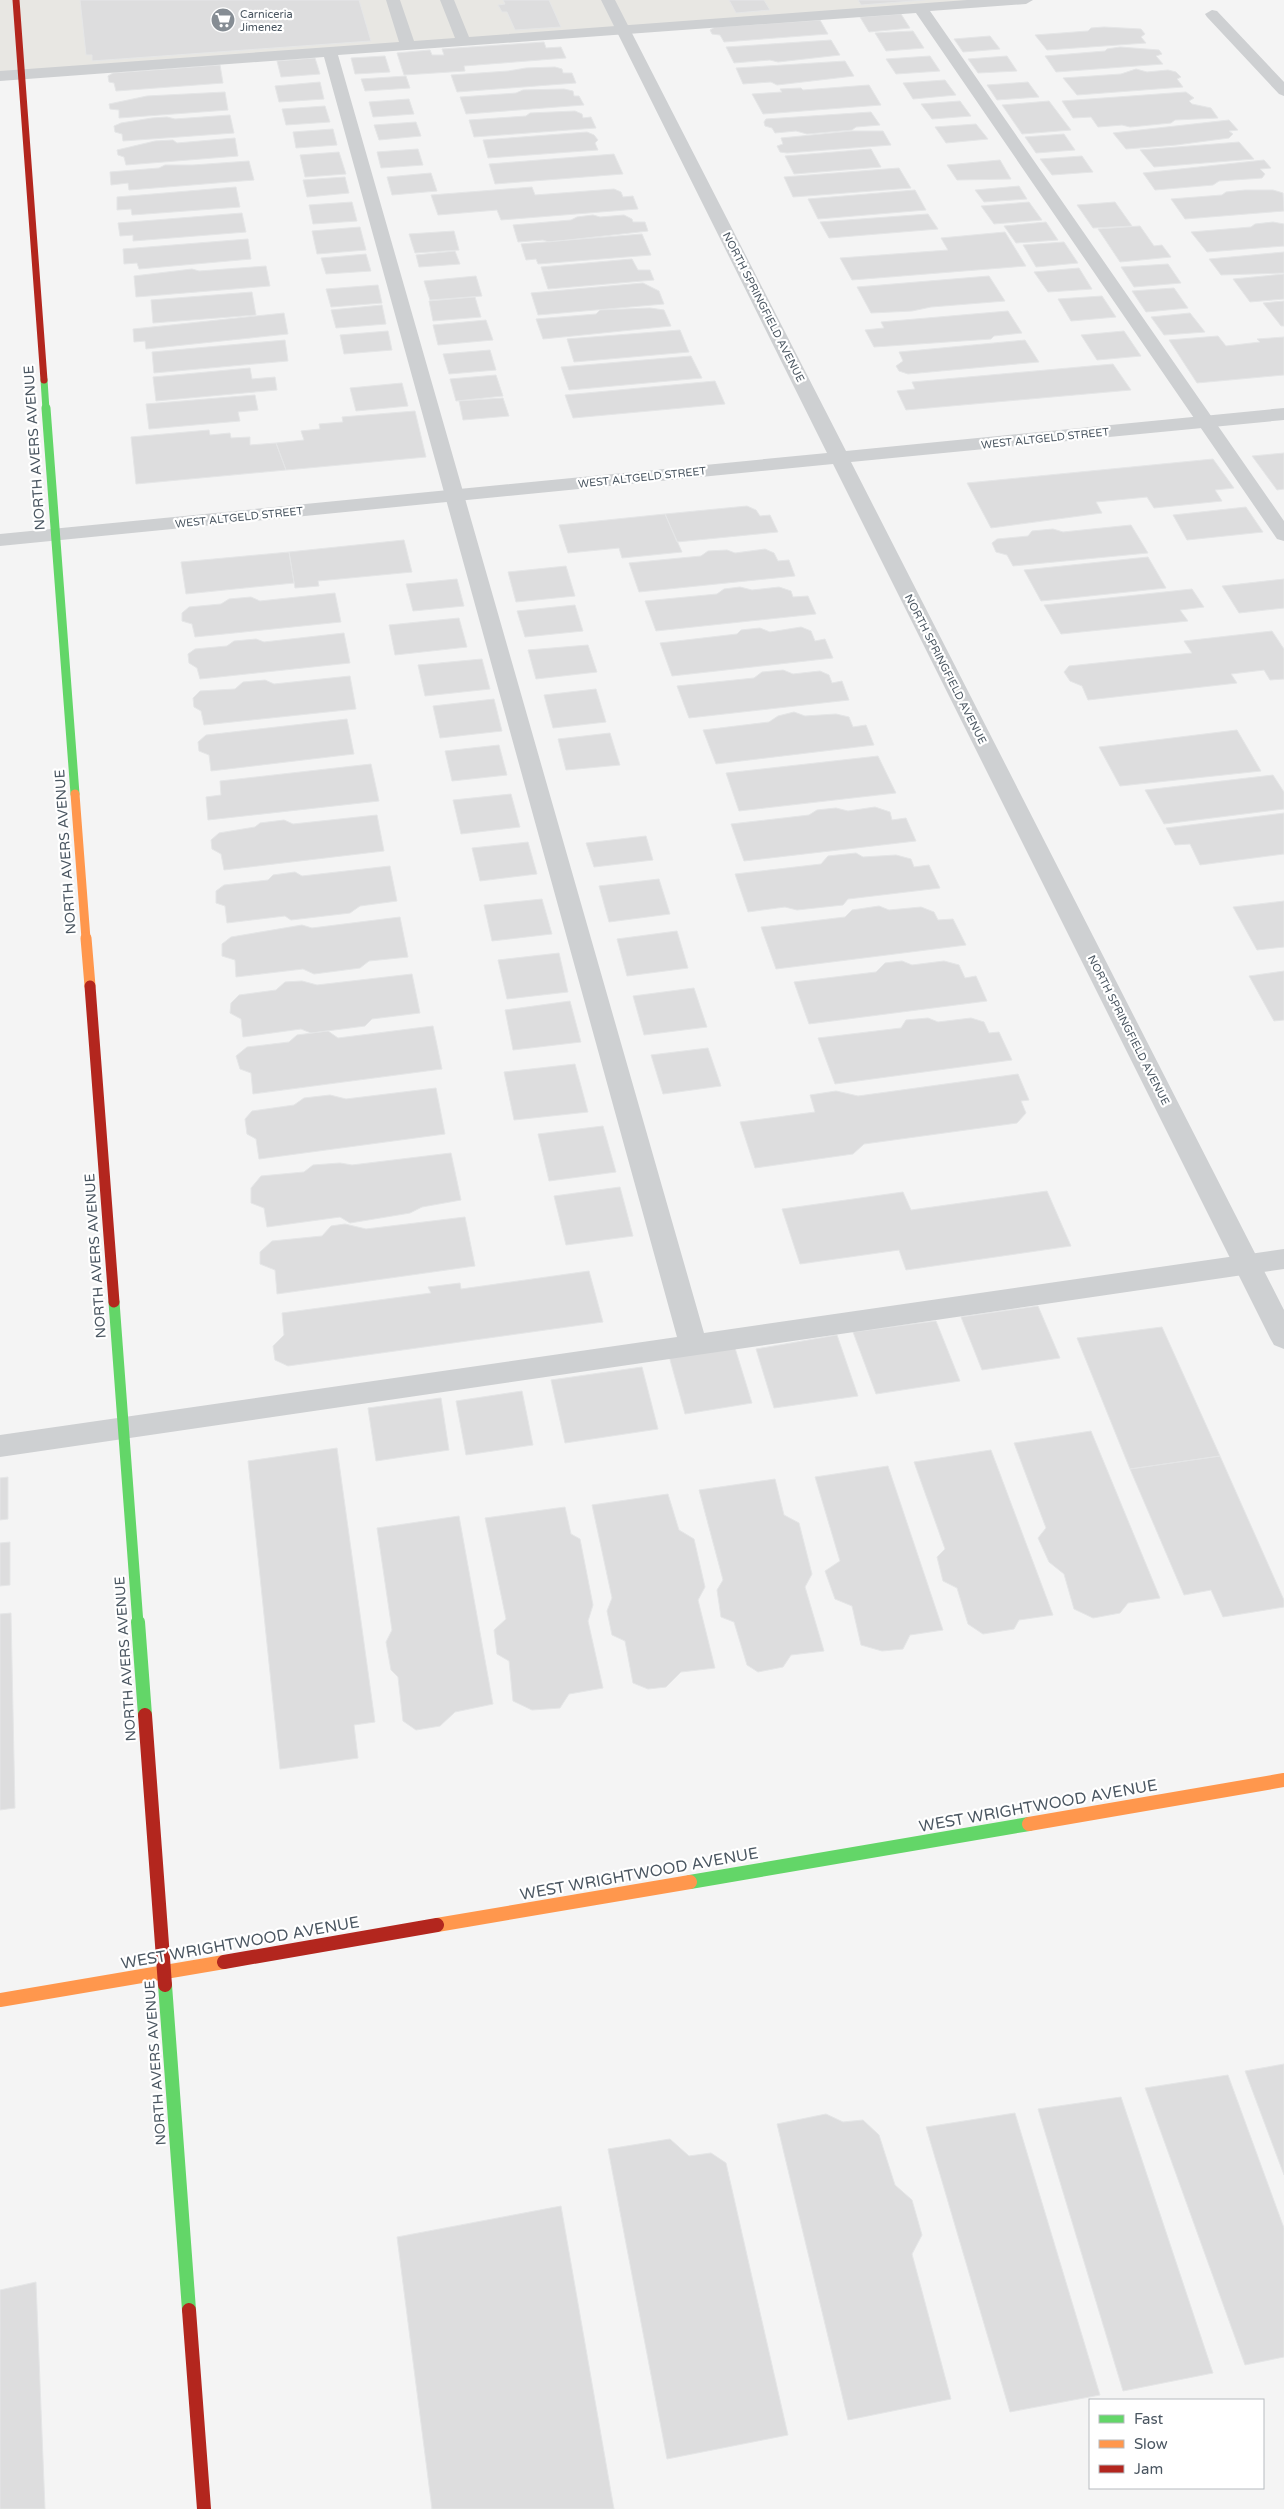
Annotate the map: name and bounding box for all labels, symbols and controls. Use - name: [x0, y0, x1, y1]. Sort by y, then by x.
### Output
- supermarket icon: Carniceria Jimenez: [210, 7, 236, 33]
- place label: Carniceria Jimenez: [240, 8, 293, 34]
- street label: NORTH SPRINGFIELD AVENUE: [720, 230, 807, 384]
- street label: NORTH AVERS AVENUE: [20, 365, 49, 531]
- street label: WEST ALTGELD STREET: [980, 425, 1110, 452]
- street label: WEST ALTGELD STREET: [577, 464, 707, 491]
- street label: WEST ALTGELD STREET: [174, 504, 304, 531]
- street label: NORTH SPRINGFIELD AVENUE: [902, 592, 989, 746]
- street label: NORTH AVERS AVENUE: [51, 769, 80, 935]
- street label: NORTH SPRINGFIELD AVENUE: [1085, 953, 1172, 1107]
- street label: NORTH AVERS AVENUE: [81, 1173, 110, 1339]
- street label: NORTH AVERS AVENUE: [111, 1576, 140, 1742]
- street label: WEST WRIGHTWOOD AVENUE: [917, 1775, 1159, 1837]
- street label: WEST WRIGHTWOOD AVENUE: [518, 1843, 760, 1905]
- street label: WEST WRIGHTWOOD AVENUE: [119, 1912, 361, 1974]
- street label: NORTH AVERS AVENUE: [141, 1980, 170, 2146]
- legend: [1089, 2399, 1264, 2489]
- text: Fast: [1134, 2410, 1164, 2428]
- text: Slow: [1134, 2435, 1168, 2453]
- text: Jam: [1134, 2460, 1163, 2478]

